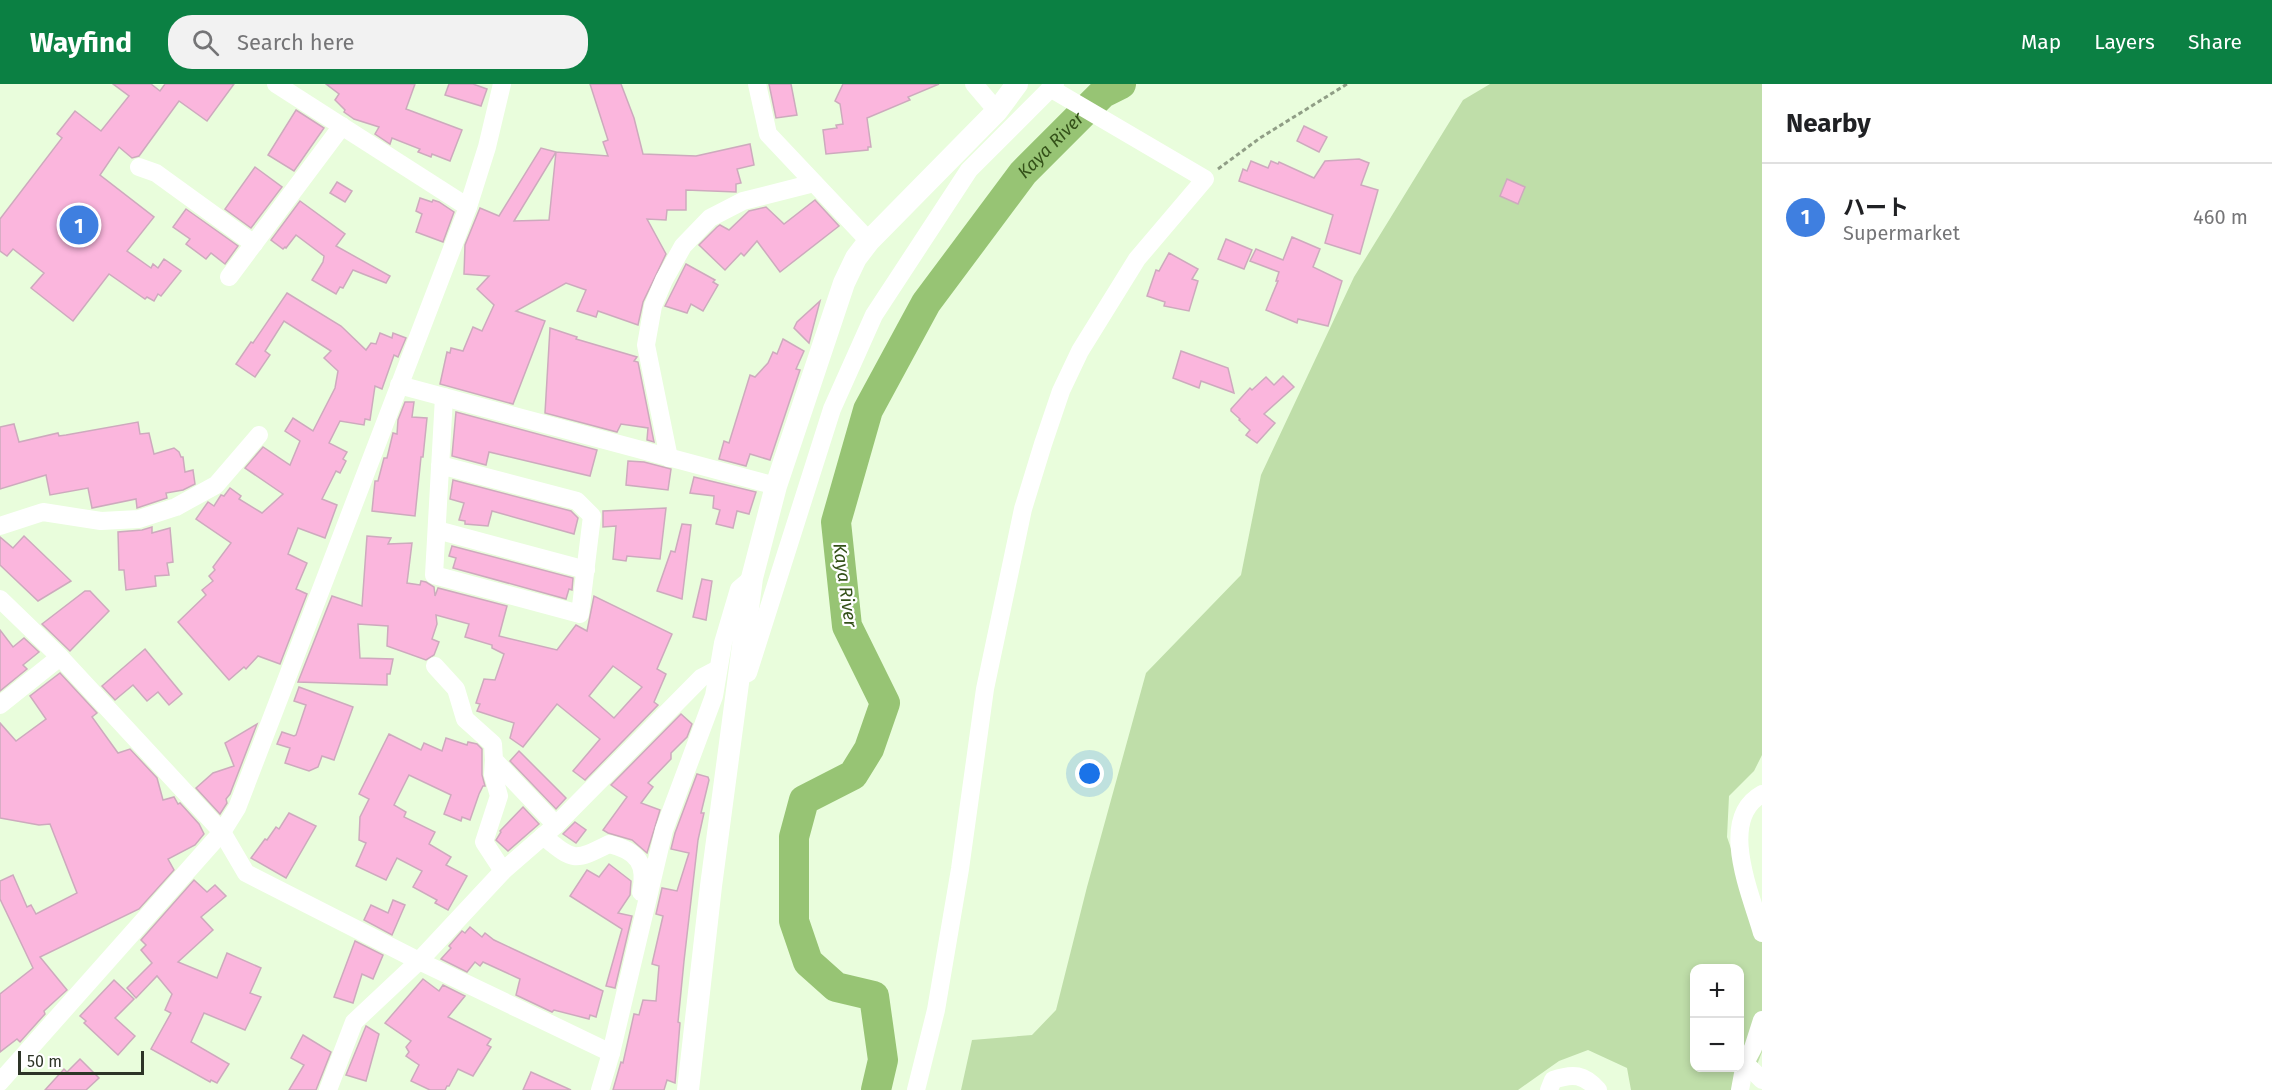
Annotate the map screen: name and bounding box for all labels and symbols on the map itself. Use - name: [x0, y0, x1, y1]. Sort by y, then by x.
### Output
- water label: Kaya River: [1013, 107, 1089, 183]
- pin: 1: [60, 202, 98, 248]
- water label: Kaya River: [828, 542, 862, 630]
- your location: [1075, 759, 1104, 788]
- scale bar: [18, 1048, 144, 1076]

